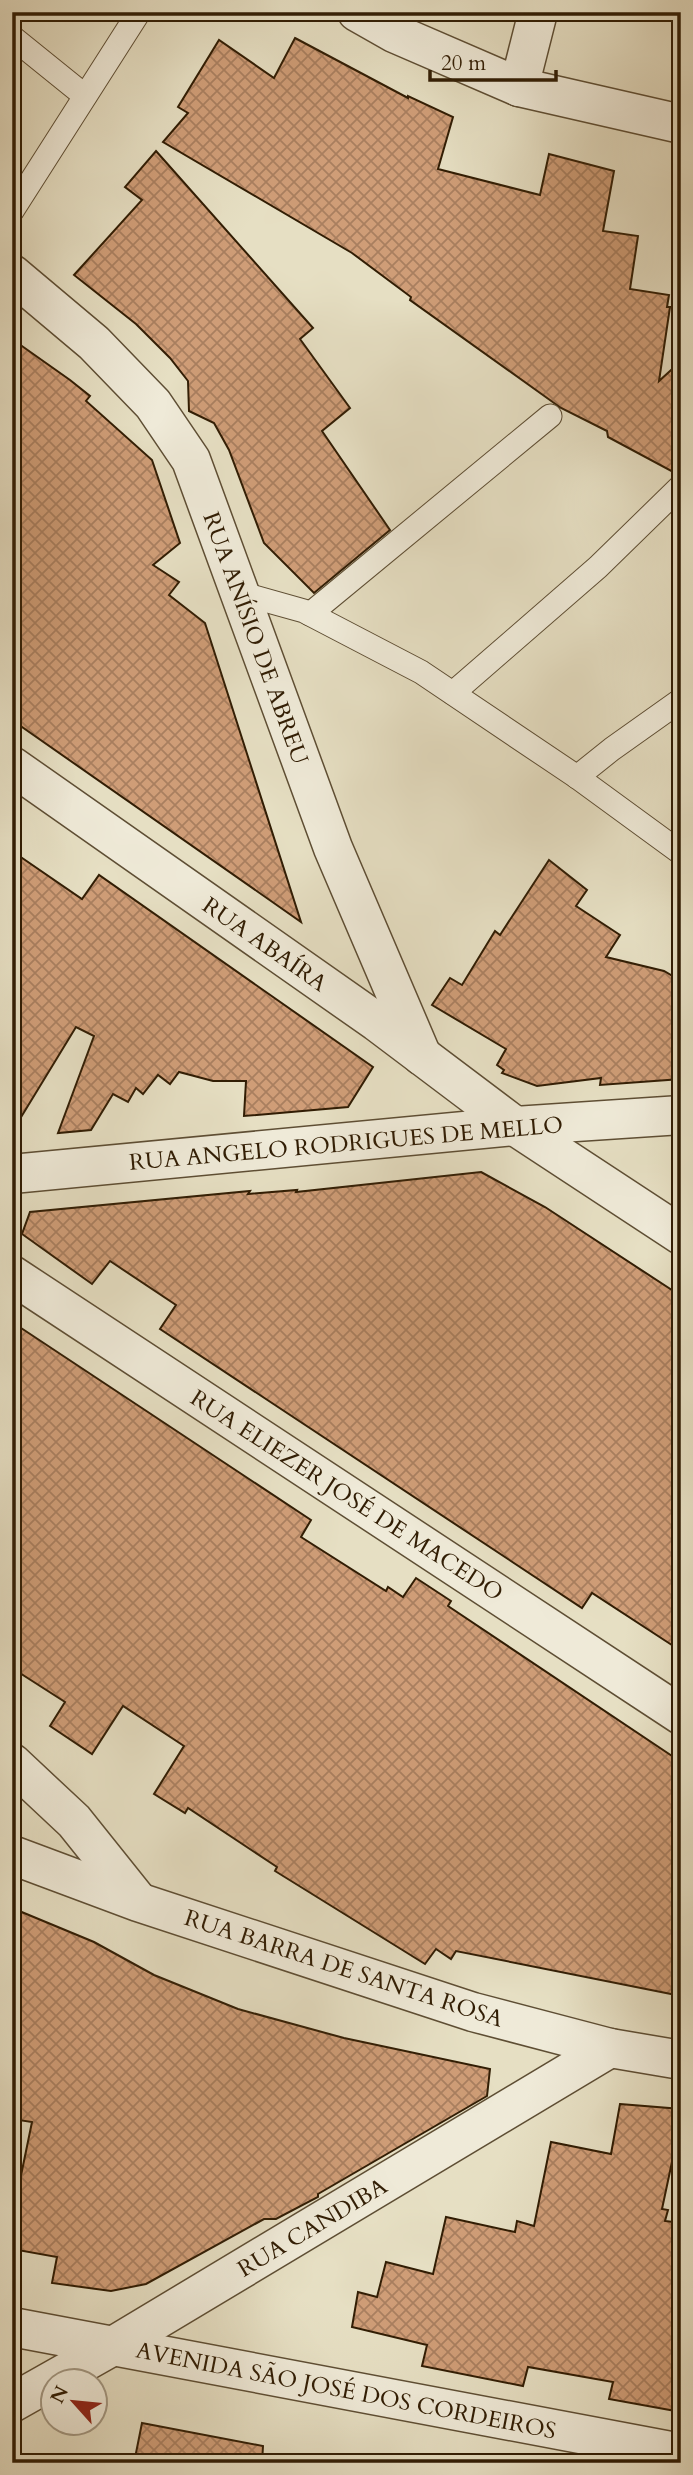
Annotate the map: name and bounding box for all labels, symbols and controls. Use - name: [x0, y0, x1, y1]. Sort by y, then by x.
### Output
- scale bar: [430, 38, 556, 82]
- text: 20 m: [441, 49, 486, 78]
- street label: RUA ANÍSIO DE ABREU: [195, 508, 316, 769]
- street label: RUA ABAÍRA: [196, 890, 334, 999]
- street label: RUA ANGELO RODRIGUES DE MELLO: [128, 1109, 564, 1178]
- street label: RUA ELIEZER JOSÉ DE MACEDO: [184, 1382, 509, 1608]
- street label: RUA BARRA DE SANTA ROSA: [181, 1902, 508, 2035]
- street label: RUA CANDIBA: [232, 2170, 393, 2284]
- street label: AVENIDA SÃO JOSÉ DOS CORDEIROS: [133, 2334, 559, 2446]
- north arrow: [38, 2366, 108, 2436]
- text: N: [44, 2381, 75, 2408]

